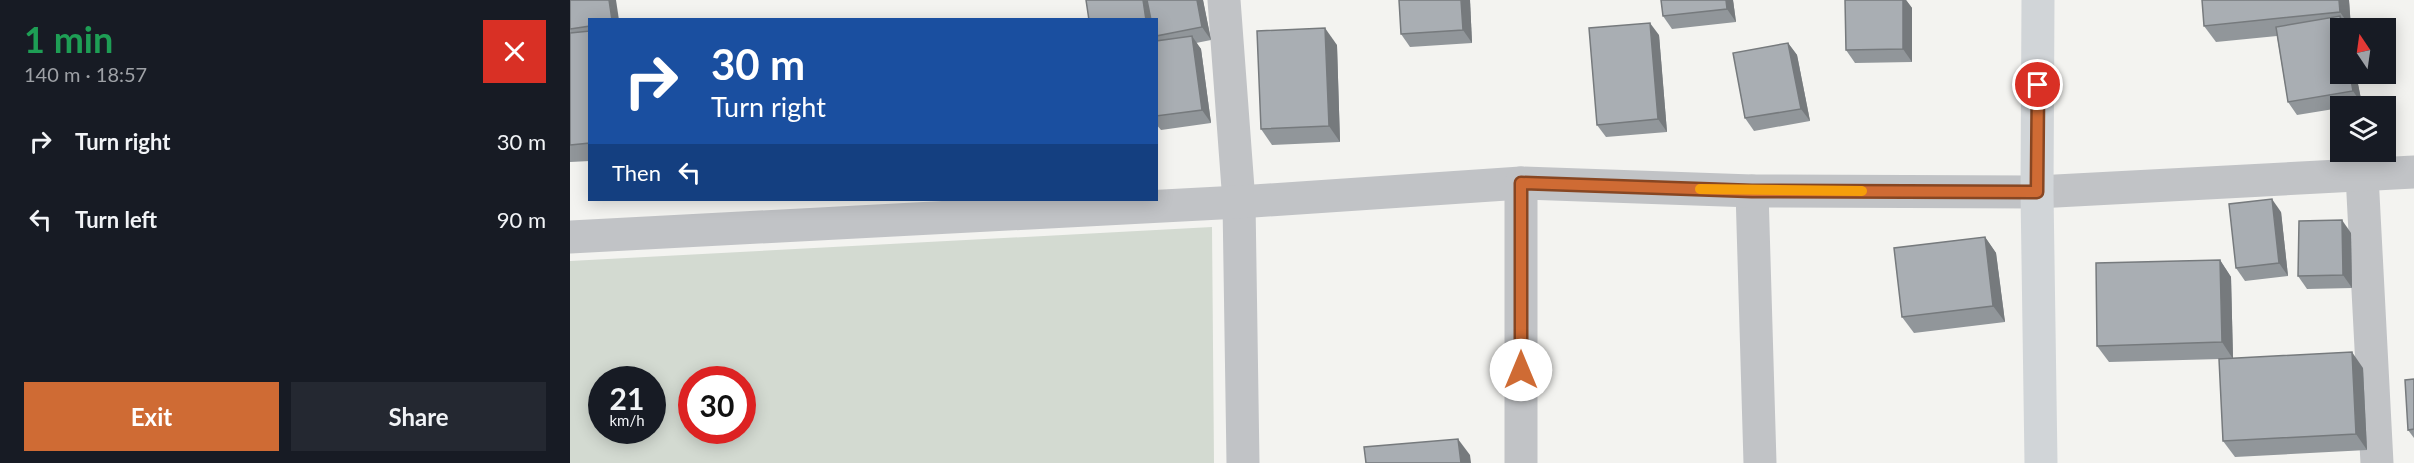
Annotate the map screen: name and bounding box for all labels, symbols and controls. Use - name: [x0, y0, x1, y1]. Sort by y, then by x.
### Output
- text: 1 min: [24, 17, 113, 61]
- north arrow: [2330, 18, 2396, 84]
- map controls: [2330, 18, 2396, 162]
- button: close: [483, 20, 546, 83]
- text: 30 m: [711, 39, 805, 89]
- icon: right: [612, 42, 690, 120]
- pin: [2012, 59, 2063, 110]
- text: 140 m · 18:57: [24, 62, 147, 86]
- icon: arrive: [2021, 68, 2054, 101]
- text: Turn right: [711, 90, 826, 123]
- button: layers: [2330, 96, 2396, 162]
- icon: right: [24, 125, 57, 158]
- text: Turn right: [75, 128, 170, 155]
- text: 30 m: [497, 128, 546, 155]
- icon: left: [673, 156, 706, 189]
- text: Then: [612, 159, 661, 186]
- icon: left: [24, 203, 57, 236]
- text: Turn left: [75, 206, 157, 233]
- text: 90 m: [497, 206, 546, 233]
- position arrow: [1489, 338, 1553, 402]
- speed limit sign: 30: [678, 366, 756, 444]
- text: 21: [610, 380, 644, 416]
- button: Exit: [24, 382, 279, 451]
- button: Share: [291, 382, 546, 451]
- text: km/h: [609, 411, 645, 429]

